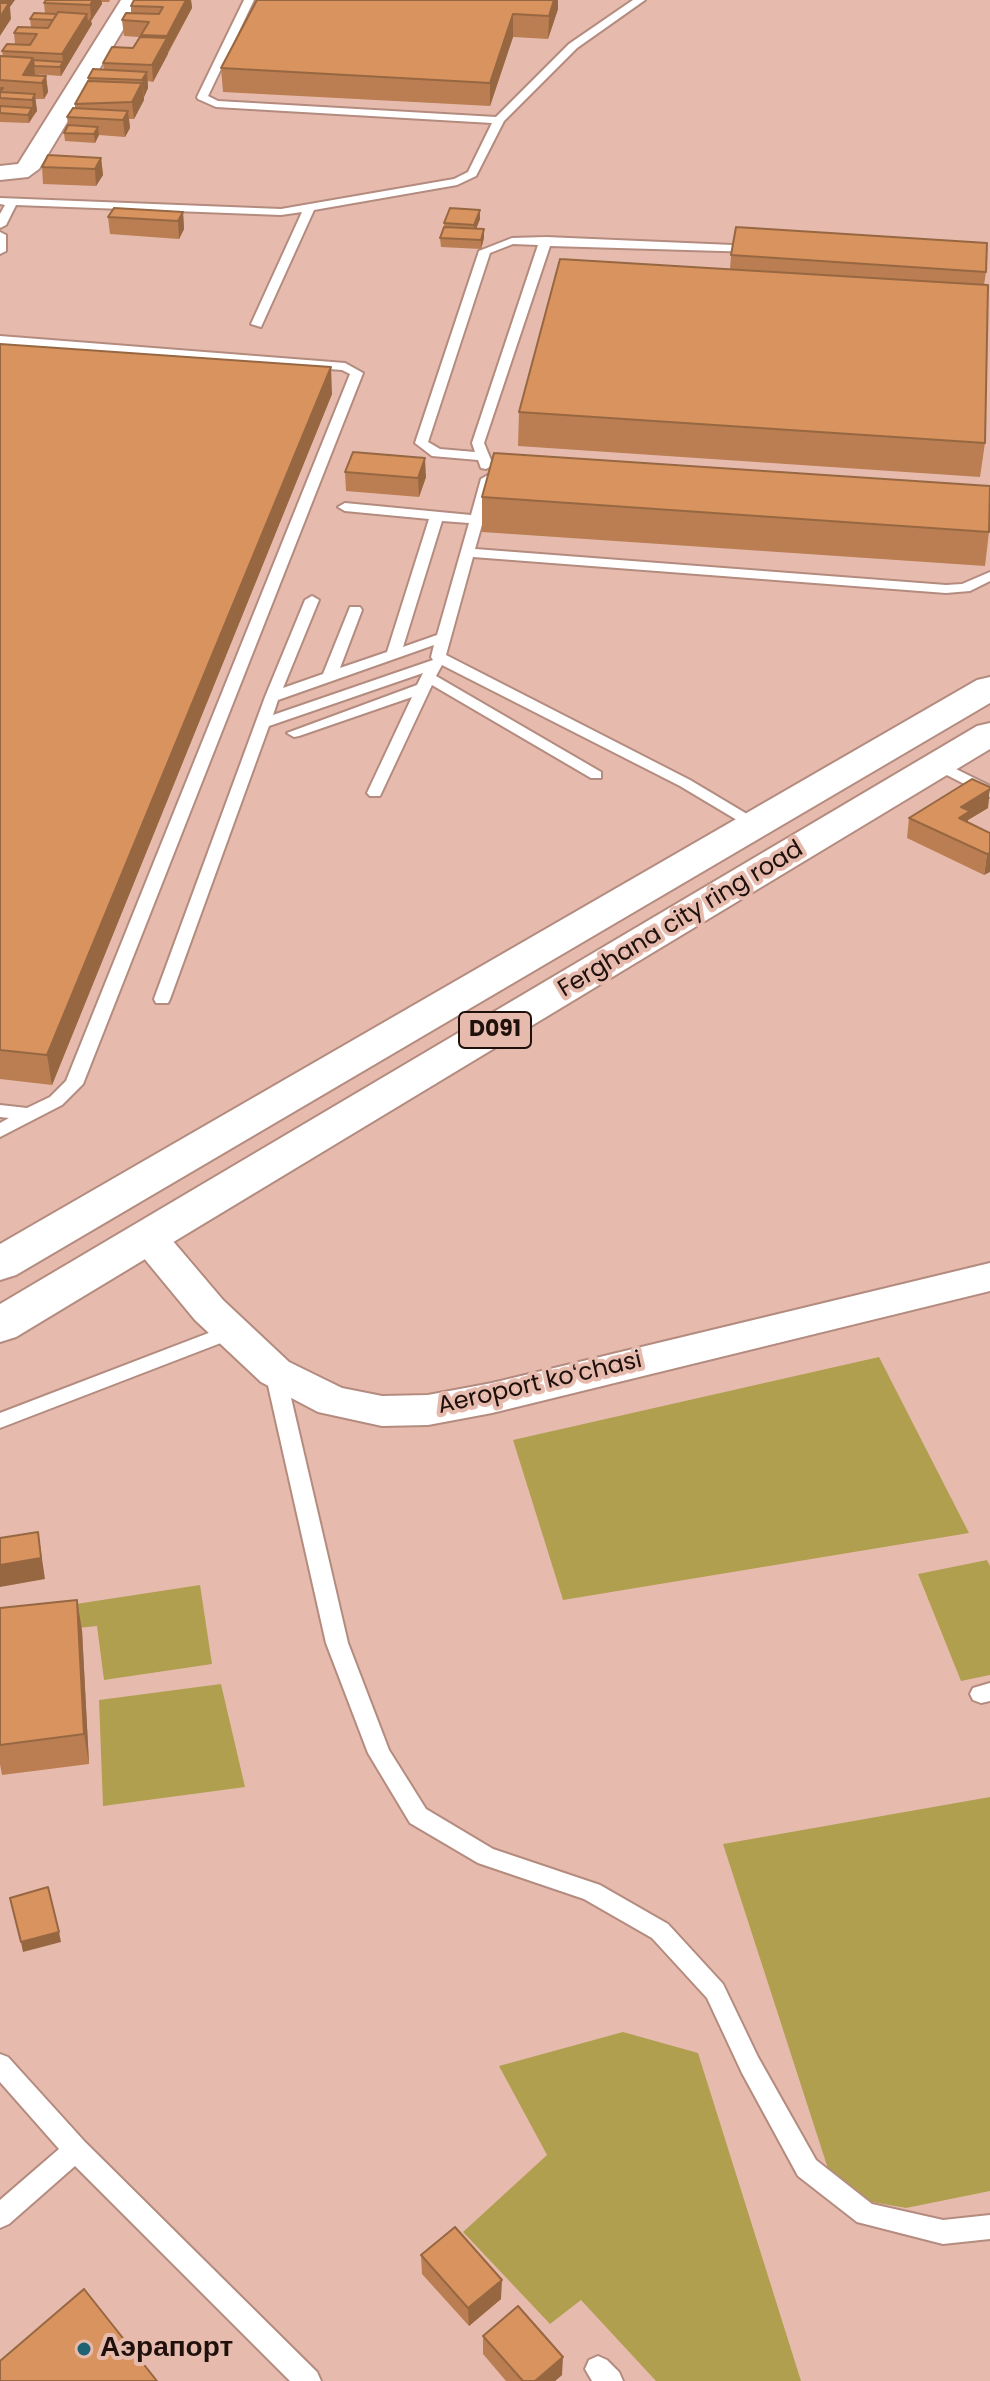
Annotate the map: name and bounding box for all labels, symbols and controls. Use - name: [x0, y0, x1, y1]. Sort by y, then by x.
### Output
- street label: Ferghana city ring road: [553, 835, 809, 1005]
- road number: D091: [459, 1012, 531, 1048]
- street label: Aeroport koʻchasi: [435, 1346, 645, 1422]
- place label: Аэрапорт: [100, 2332, 233, 2366]
- marker: Аэрапорт: [75, 2340, 93, 2358]

